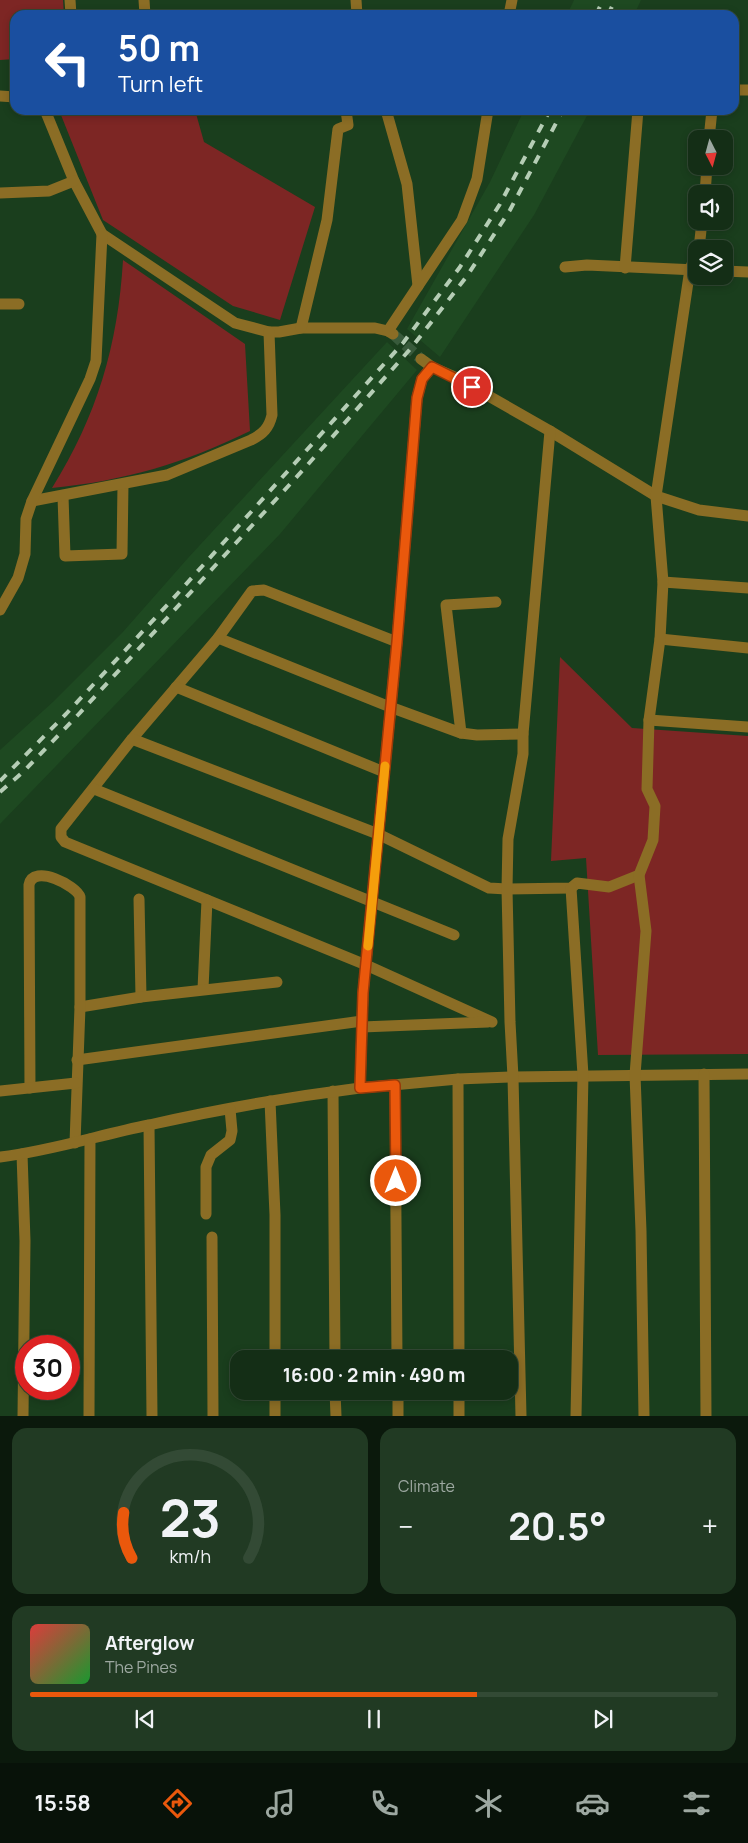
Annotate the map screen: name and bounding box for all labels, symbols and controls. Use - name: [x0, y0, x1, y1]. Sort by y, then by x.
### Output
- text: 50 m: [118, 24, 200, 72]
- icon: left: [35, 30, 100, 95]
- text: Turn left: [118, 69, 203, 99]
- north arrow: [688, 130, 732, 175]
- map controls: [688, 130, 733, 285]
- button: sound: [688, 185, 733, 230]
- button: layers: [688, 240, 733, 285]
- pin: [451, 366, 493, 408]
- icon: arrive: [458, 373, 486, 401]
- position arrow: [369, 1154, 421, 1206]
- speed limit sign: 30: [15, 1335, 80, 1400]
- text: 16:00 · 2 min · 490 m: [283, 1362, 465, 1388]
- text: Climate: [398, 1475, 455, 1497]
- text: 23: [159, 1482, 221, 1553]
- text: 20.5°: [508, 1499, 607, 1551]
- text: −: [398, 1507, 413, 1545]
- text: +: [702, 1507, 718, 1545]
- text: km/h: [169, 1544, 211, 1568]
- text: Afterglow: [105, 1630, 194, 1656]
- text: The Pines: [105, 1656, 177, 1678]
- icon: previous: [131, 1705, 159, 1733]
- icon: pause: [360, 1705, 388, 1733]
- icon: next: [589, 1705, 617, 1733]
- icon: directions: [160, 1786, 195, 1821]
- icon: music: [263, 1786, 298, 1821]
- icon: phone: [367, 1786, 402, 1821]
- icon: climate: [471, 1786, 506, 1821]
- icon: car: [575, 1786, 610, 1821]
- icon: filters: [679, 1786, 714, 1821]
- text: 15:58: [34, 1788, 91, 1818]

